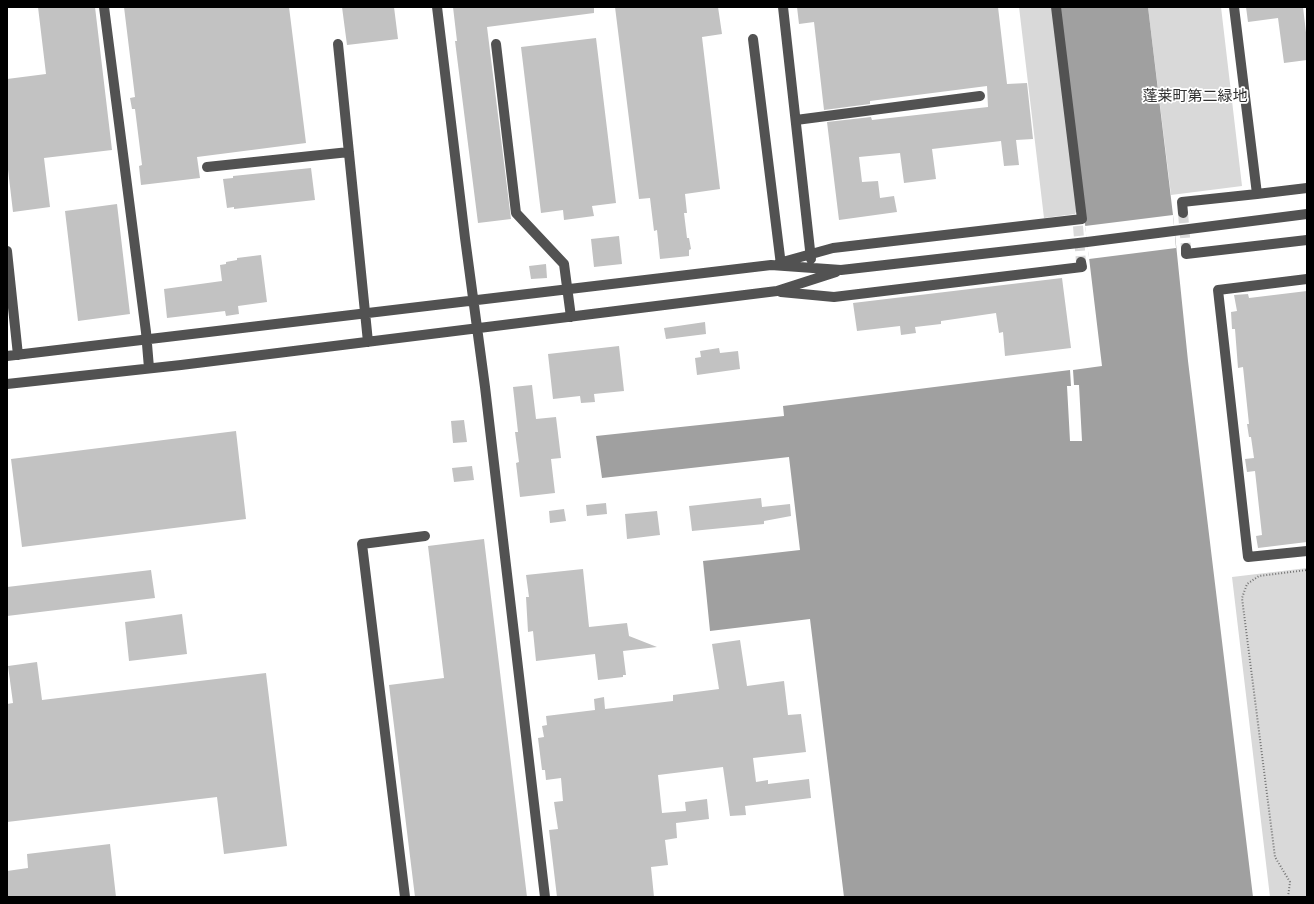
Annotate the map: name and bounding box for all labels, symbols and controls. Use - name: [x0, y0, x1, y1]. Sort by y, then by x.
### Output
- park label: 蓬莱町第二緑地: [1143, 88, 1247, 106]

